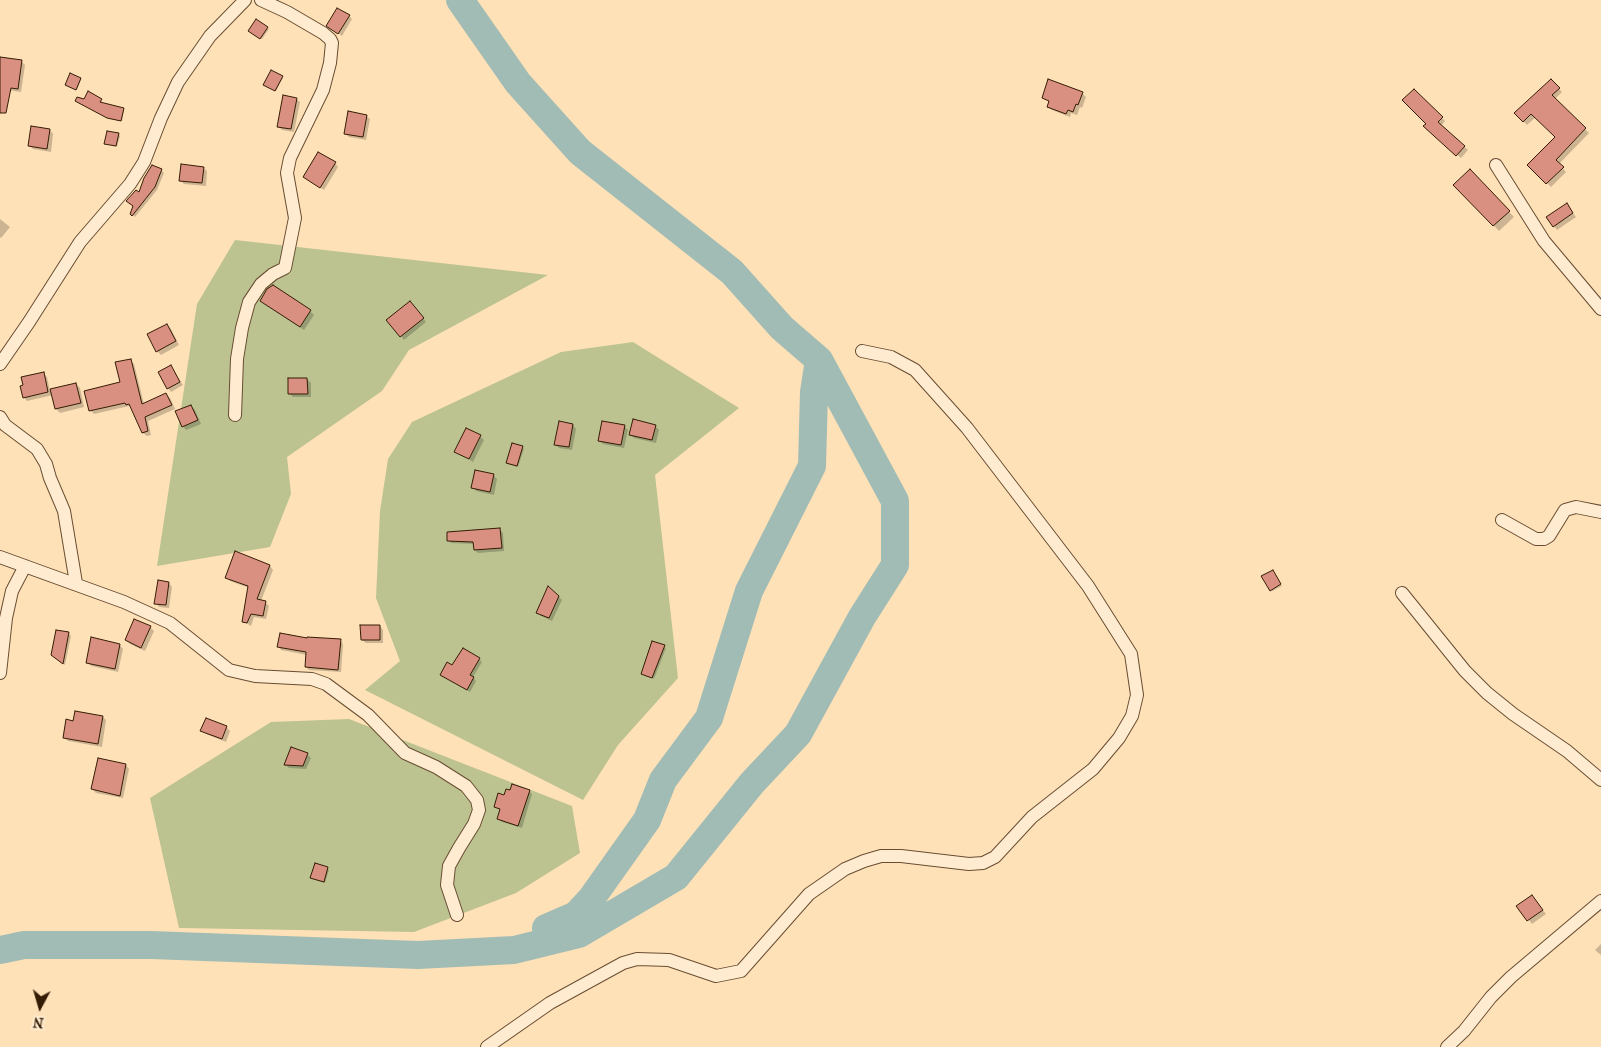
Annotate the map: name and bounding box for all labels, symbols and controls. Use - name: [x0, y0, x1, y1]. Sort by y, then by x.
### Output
- north arrow: [15, 982, 65, 1032]
- text: N: [32, 1013, 45, 1031]

